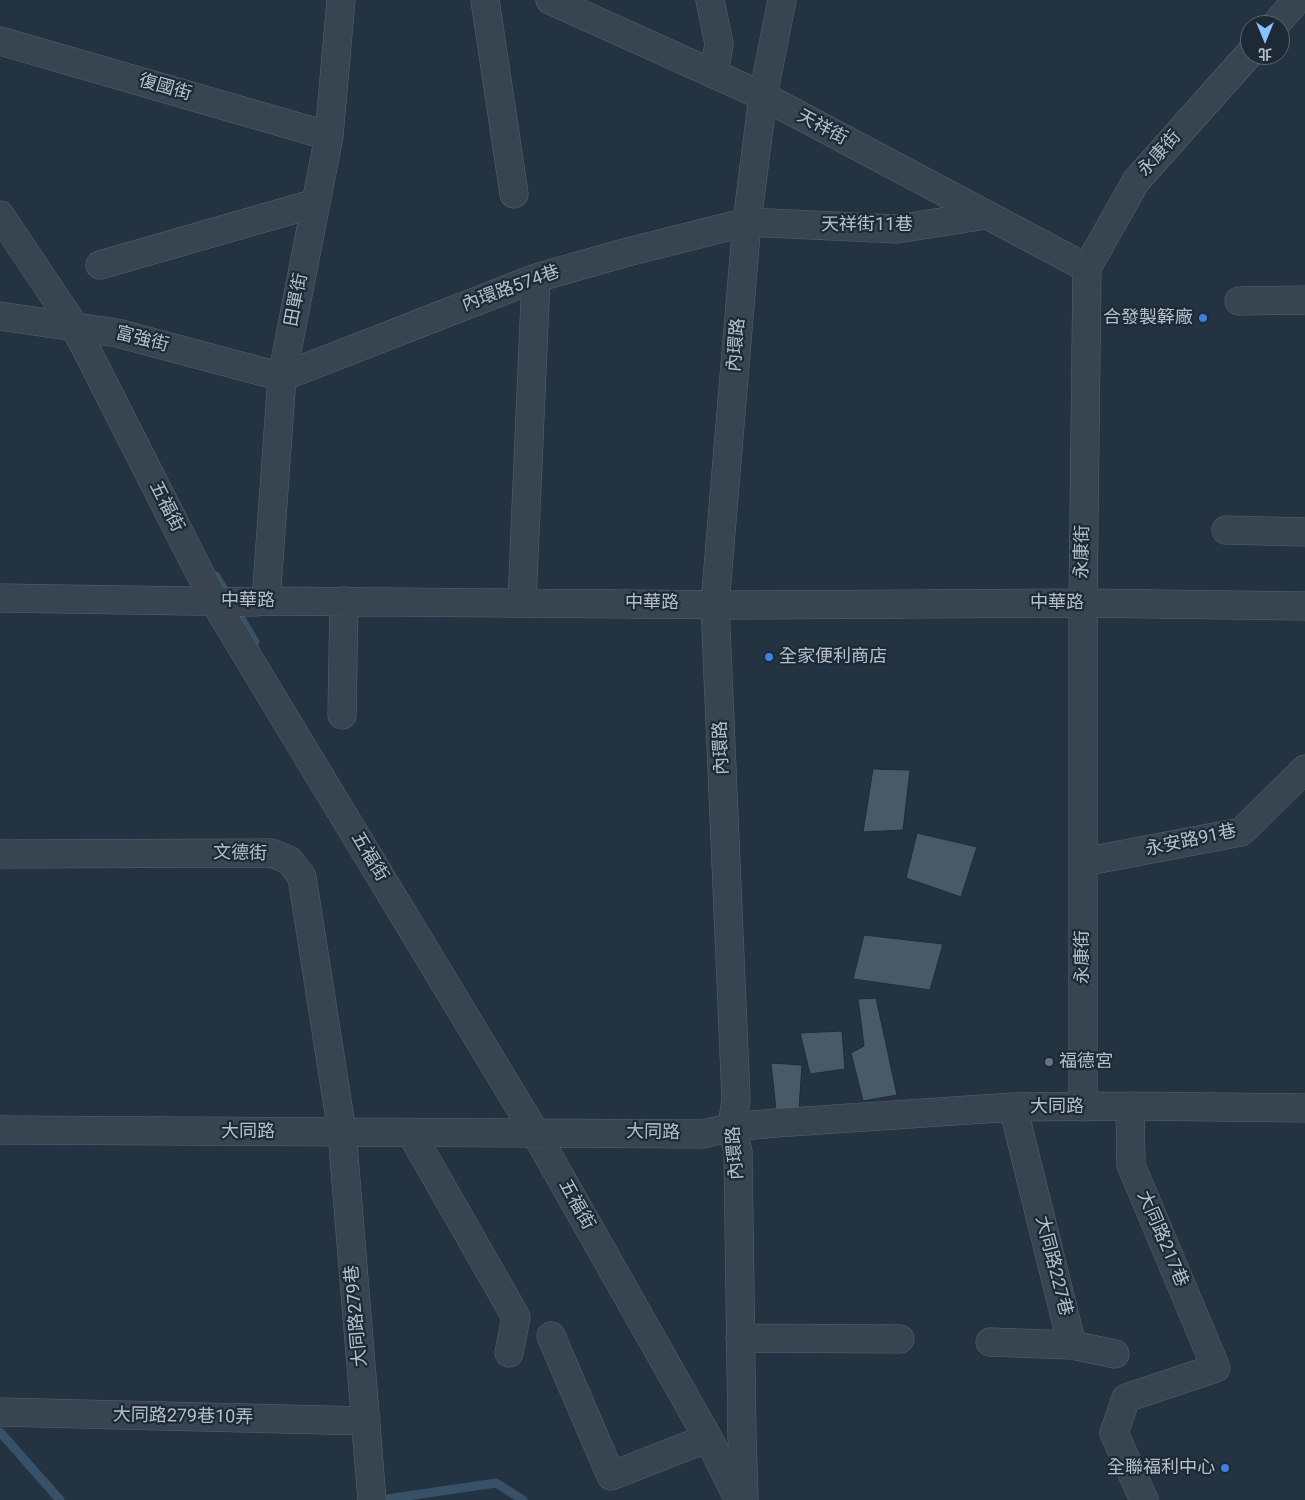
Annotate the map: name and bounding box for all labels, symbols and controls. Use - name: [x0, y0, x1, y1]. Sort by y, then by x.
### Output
- north arrow: [1240, 15, 1290, 65]
- text: 北: [1258, 46, 1272, 62]
- street label: 復國街: [136, 70, 194, 106]
- street label: 天祥街: [793, 106, 851, 150]
- street label: 永康街: [1134, 127, 1186, 181]
- street label: 天祥街11巷: [821, 214, 913, 236]
- street label: 內環路574巷: [459, 261, 563, 317]
- street label: 田單街: [281, 271, 313, 329]
- place label: 合發製簳廠: [1103, 307, 1193, 329]
- marker: 合發製簳廠: [1197, 312, 1209, 324]
- street label: 內環路: [724, 317, 750, 373]
- street label: 富強街: [113, 323, 171, 357]
- street label: 五福街: [144, 478, 188, 536]
- street label: 永康街: [1072, 525, 1094, 579]
- street label: 中華路: [221, 590, 275, 612]
- street label: 中華路: [625, 592, 679, 614]
- street label: 中華路: [1030, 592, 1084, 614]
- place label: 全家便利商店: [779, 646, 887, 668]
- marker: 全家便利商店: [763, 651, 775, 663]
- street label: 內環路: [710, 721, 734, 775]
- street label: 永安路91巷: [1144, 821, 1238, 861]
- street label: 五福街: [346, 828, 392, 886]
- street label: 文德街: [213, 843, 267, 865]
- street label: 永康街: [1072, 930, 1094, 984]
- place label: 福德宮: [1059, 1051, 1113, 1073]
- marker: 福德宮: [1043, 1056, 1055, 1068]
- street label: 大同路: [1030, 1096, 1084, 1118]
- street label: 大同路: [221, 1121, 275, 1143]
- street label: 大同路: [626, 1122, 680, 1144]
- street label: 內環路: [723, 1125, 749, 1181]
- street label: 五福街: [553, 1176, 599, 1234]
- street label: 大同路217巷: [1132, 1188, 1192, 1290]
- street label: 大同路227巷: [1030, 1214, 1076, 1318]
- street label: 大同路279巷: [342, 1264, 372, 1368]
- street label: 大同路279巷10弄: [113, 1405, 253, 1429]
- place label: 全聯福利中心: [1107, 1457, 1215, 1479]
- marker: 全聯福利中心: [1219, 1462, 1231, 1474]

